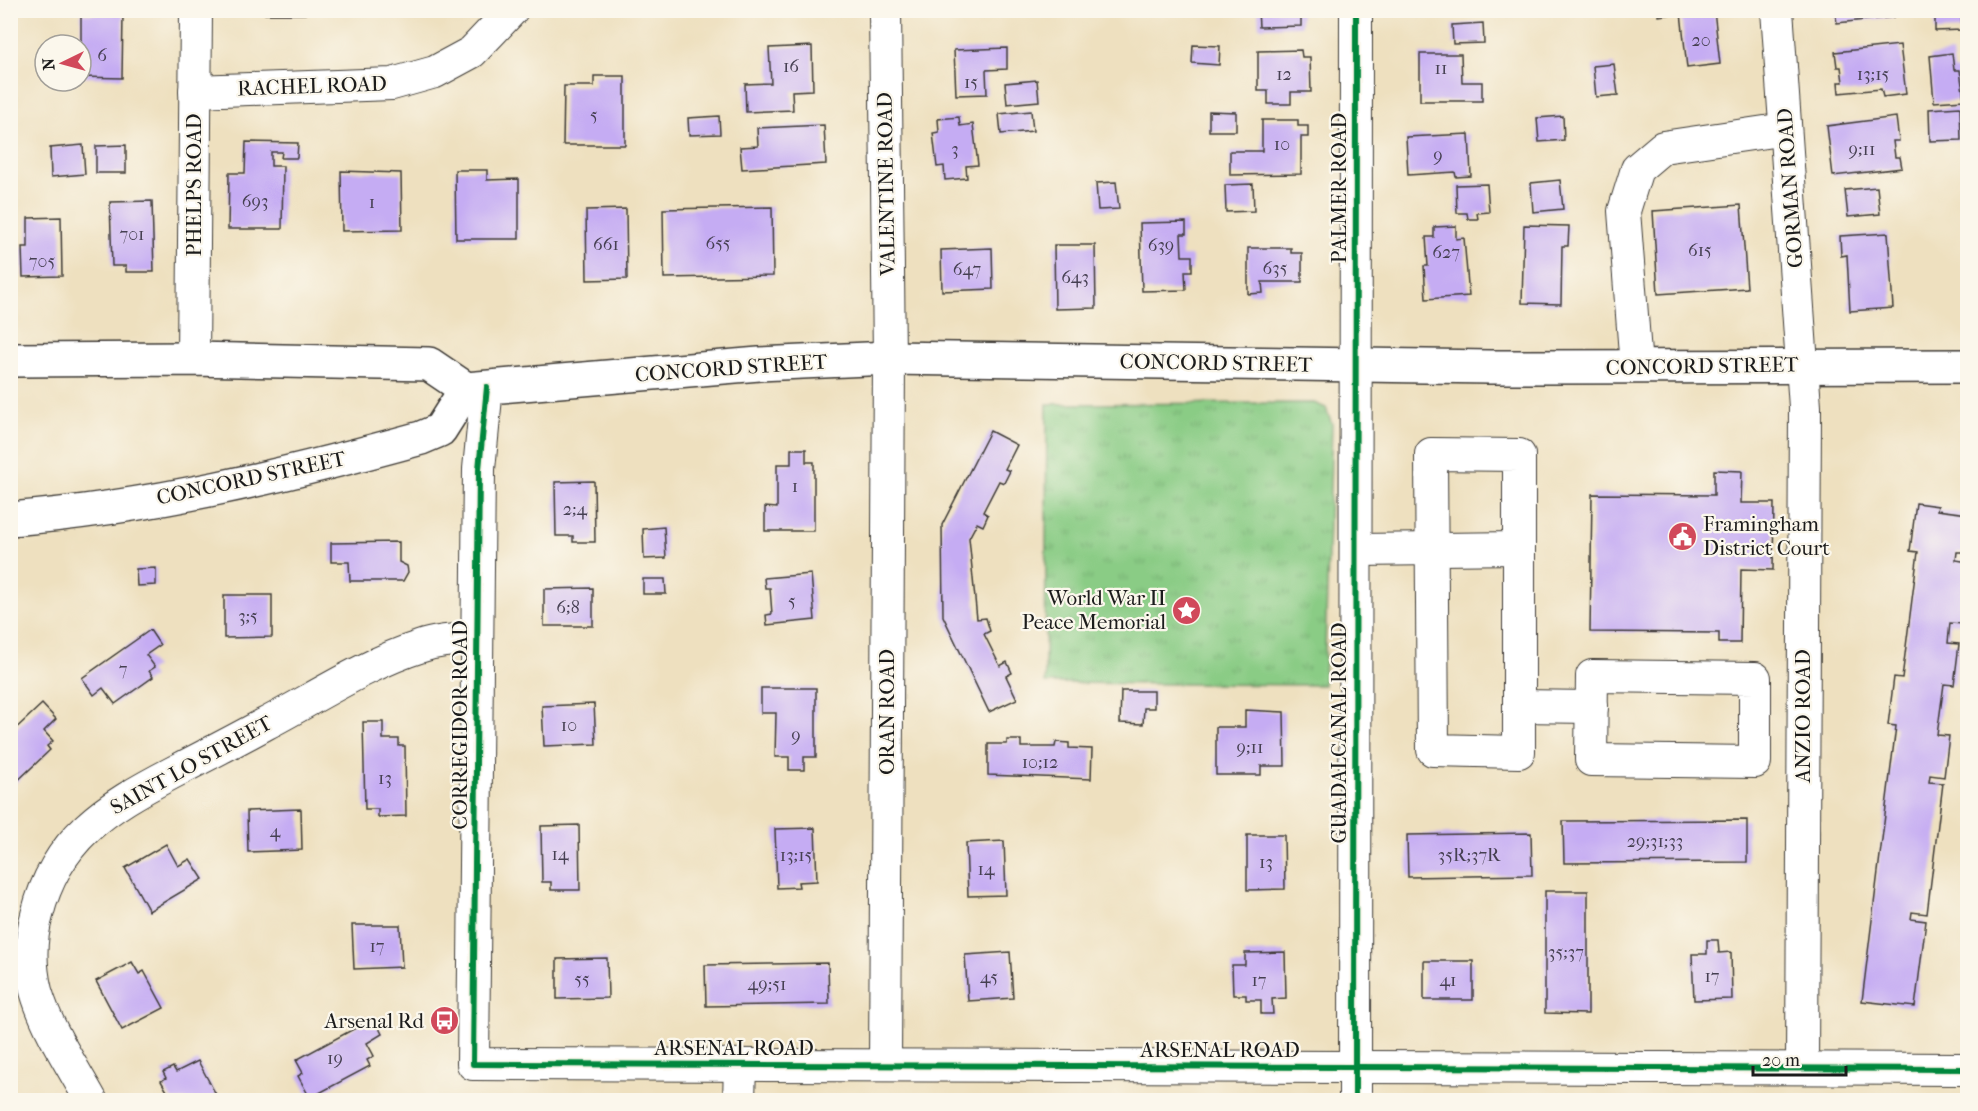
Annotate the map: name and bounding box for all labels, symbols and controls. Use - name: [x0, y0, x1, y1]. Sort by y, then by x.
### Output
- house number: 20: [1691, 30, 1711, 51]
- north arrow: [33, 33, 93, 93]
- house number: 6: [97, 45, 107, 66]
- house number: 16: [783, 56, 799, 77]
- text: N: [38, 57, 59, 71]
- house number: 11: [1435, 58, 1447, 79]
- house number: 12: [1276, 64, 1292, 85]
- house number: 13;15: [1857, 64, 1889, 85]
- street label: RACHEL ROAD: [237, 71, 387, 101]
- house number: 15: [964, 72, 978, 93]
- street label: VALENTINE ROAD: [872, 92, 900, 277]
- house number: 5: [590, 105, 598, 126]
- street label: GORMAN ROAD: [1772, 107, 1808, 269]
- street label: PHELPS ROAD: [182, 113, 206, 257]
- street label: PALMER ROAD: [1327, 113, 1351, 263]
- house number: 10: [1274, 134, 1290, 155]
- house number: 3: [951, 139, 959, 160]
- house number: 9;11: [1849, 139, 1875, 160]
- house number: 9: [1433, 145, 1443, 166]
- house number: 693: [242, 191, 268, 212]
- house number: 1: [369, 192, 375, 213]
- house number: 701: [120, 224, 144, 245]
- house number: 655: [705, 233, 731, 254]
- house number: 661: [593, 234, 619, 255]
- house number: 639: [1148, 235, 1174, 256]
- house number: 615: [1688, 240, 1712, 261]
- house number: 627: [1432, 242, 1460, 263]
- house number: 705: [29, 251, 55, 272]
- house number: 635: [1263, 258, 1288, 279]
- house number: 647: [953, 259, 982, 280]
- house number: 643: [1061, 267, 1089, 288]
- street label: CONCORD STREET: [634, 349, 829, 387]
- street label: CONCORD STREET: [1120, 349, 1313, 377]
- street label: CONCORD STREET: [1606, 352, 1799, 380]
- street label: CONCORD STREET: [154, 446, 348, 510]
- house number: 1: [792, 476, 798, 497]
- house number: 2;4: [563, 499, 588, 520]
- place label: Framingham District Court: [1703, 512, 1830, 560]
- public building icon: Framingham District Court: [1666, 520, 1698, 552]
- place label: World War II Peace Memorial: [1022, 586, 1166, 634]
- house number: 5: [788, 591, 796, 612]
- place icon: World War II Peace Memorial: [1171, 594, 1203, 626]
- house number: 6;8: [556, 597, 580, 618]
- house number: 3;5: [238, 606, 258, 627]
- street label: CORREGIDOR ROAD: [448, 620, 472, 830]
- street label: GUADALCANAL ROAD: [1327, 622, 1351, 844]
- street label: ORAN ROAD: [875, 649, 899, 775]
- street label: ANZIO ROAD: [1791, 649, 1815, 784]
- house number: 7: [119, 659, 128, 680]
- street label: SAINT LO STREET: [106, 710, 277, 819]
- house number: 10: [561, 715, 577, 736]
- house number: 9: [791, 725, 801, 746]
- house number: 9;11: [1237, 737, 1263, 758]
- house number: 10;12: [1022, 752, 1058, 773]
- house number: 13: [378, 768, 392, 789]
- house number: 4: [270, 821, 281, 842]
- house number: 29;31;33: [1627, 831, 1683, 852]
- house number: 14: [551, 844, 569, 865]
- house number: 13;15: [780, 845, 812, 866]
- house number: 35R;37R: [1438, 845, 1501, 866]
- house number: 13: [1259, 852, 1273, 873]
- house number: 14: [977, 859, 995, 880]
- house number: 17: [369, 936, 385, 957]
- house number: 35;37: [1548, 942, 1584, 963]
- house number: 17: [1704, 966, 1720, 987]
- house number: 45: [980, 967, 998, 988]
- house number: 55: [574, 969, 590, 990]
- house number: 17: [1251, 970, 1267, 991]
- house number: 41: [1439, 970, 1457, 991]
- house number: 49;51: [748, 974, 786, 995]
- bus stop icon: Arsenal Rd: [429, 1005, 461, 1037]
- place label: Arsenal Rd: [324, 1009, 425, 1033]
- street label: ARSENAL ROAD: [653, 1036, 814, 1060]
- street label: ARSENAL ROAD: [1139, 1038, 1300, 1062]
- scale bar: [1753, 1039, 1846, 1077]
- house number: 19: [327, 1048, 343, 1069]
- text: 20 m: [1762, 1050, 1800, 1071]

